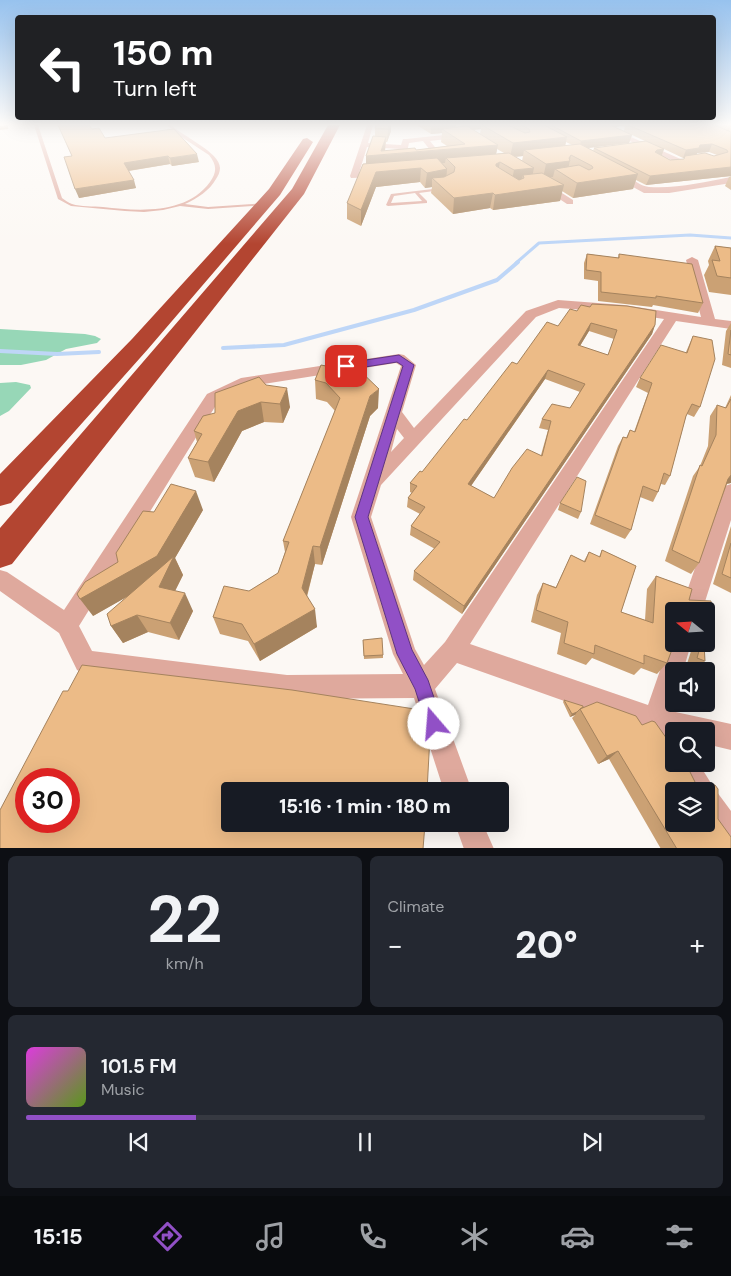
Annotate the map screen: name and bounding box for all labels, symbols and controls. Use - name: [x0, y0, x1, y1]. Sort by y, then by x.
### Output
- text: 150 m: [113, 30, 213, 76]
- icon: left: [30, 35, 95, 100]
- text: Turn left: [113, 74, 197, 103]
- pin: [325, 345, 367, 387]
- icon: arrive: [332, 352, 360, 380]
- north arrow: [665, 602, 715, 652]
- map controls: [665, 602, 715, 832]
- button: sound: [665, 662, 715, 712]
- position arrow: [407, 697, 459, 749]
- button: search: [665, 722, 715, 772]
- speed limit sign: 30: [15, 768, 80, 833]
- button: layers: [665, 782, 715, 832]
- text: 15:16 · 1 min · 180 m: [279, 794, 451, 819]
- text: 22: [147, 878, 222, 962]
- text: Climate: [388, 896, 444, 917]
- text: 20°: [515, 920, 578, 970]
- text: −: [388, 927, 403, 964]
- text: +: [690, 927, 705, 964]
- text: km/h: [166, 953, 204, 974]
- text: 101.5 FM: [101, 1054, 177, 1079]
- text: Music: [101, 1079, 145, 1100]
- icon: previous: [125, 1128, 153, 1156]
- icon: pause: [351, 1128, 379, 1156]
- icon: next: [578, 1128, 606, 1156]
- icon: directions: [150, 1219, 185, 1254]
- icon: music: [253, 1219, 288, 1254]
- icon: phone: [355, 1219, 390, 1254]
- icon: climate: [457, 1219, 492, 1254]
- icon: car: [560, 1219, 595, 1254]
- icon: filters: [662, 1219, 697, 1254]
- text: 15:15: [34, 1222, 83, 1251]

